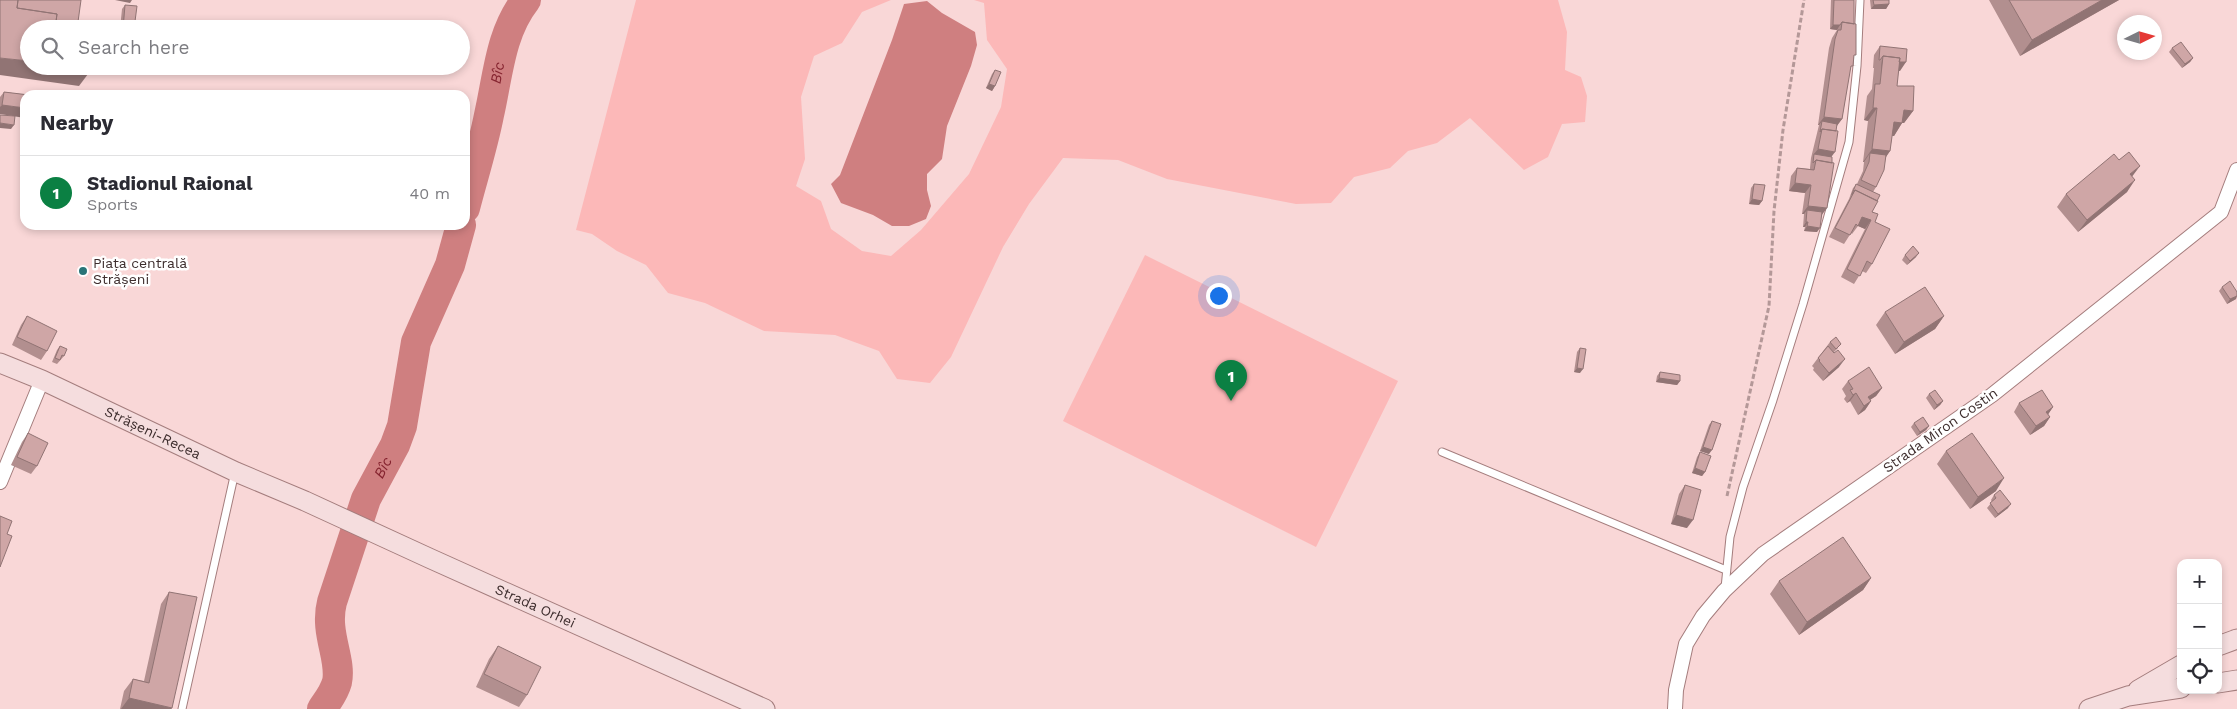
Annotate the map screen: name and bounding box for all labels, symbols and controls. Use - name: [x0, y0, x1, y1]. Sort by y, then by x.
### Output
- north arrow: [2117, 15, 2162, 60]
- search box: [20, 20, 470, 75]
- icon: search: [38, 34, 66, 62]
- text: Search here: [78, 36, 189, 59]
- water label: Bîc: [486, 60, 508, 85]
- text: Nearby: [40, 110, 113, 135]
- text: Stadionul Raional: [87, 172, 252, 195]
- text: 1: [53, 184, 59, 203]
- text: 40 m: [410, 184, 450, 203]
- text: Sports: [87, 195, 138, 214]
- place label: Piața centrală Strășeni: [93, 255, 187, 288]
- marker: Piața centrală Strășeni: [77, 265, 89, 277]
- your location: [1206, 283, 1232, 309]
- pin: 1: [1215, 360, 1247, 401]
- street label: Strada Miron Costin: [1880, 384, 2000, 476]
- street label: Strășeni-Recea: [102, 403, 203, 462]
- water label: Bîc: [370, 454, 396, 481]
- map controls: [2177, 559, 2222, 694]
- button: +: [2177, 559, 2222, 604]
- street label: Strada Orhei: [493, 581, 578, 631]
- button: −: [2177, 604, 2222, 649]
- button: locate: [2177, 649, 2222, 694]

